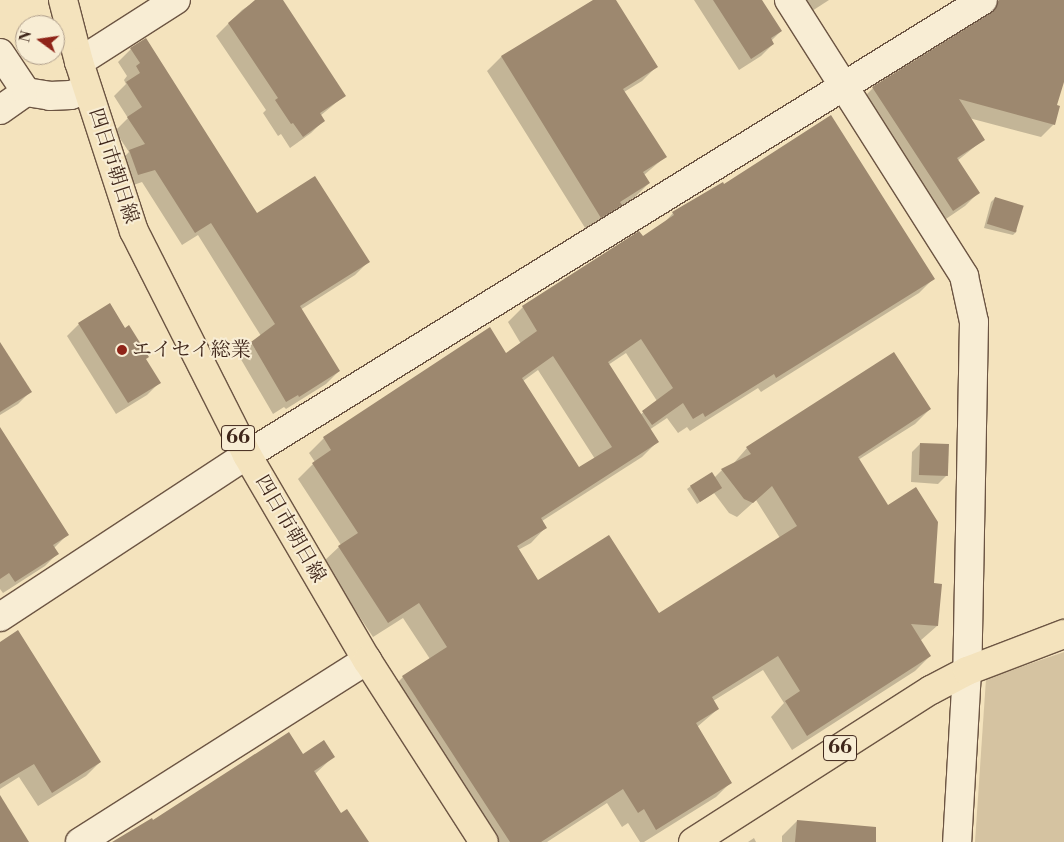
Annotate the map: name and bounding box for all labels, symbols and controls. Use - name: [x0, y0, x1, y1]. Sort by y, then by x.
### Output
- north arrow: [15, 15, 65, 65]
- text: N: [16, 29, 36, 44]
- street label: 四日市朝日線: [83, 105, 143, 227]
- place label: エイセイ総業: [132, 338, 252, 362]
- marker: エイセイ総業: [116, 344, 128, 356]
- road number: 66: [220, 422, 256, 454]
- street label: 四日市朝日線: [250, 471, 330, 587]
- road number: 66: [822, 731, 858, 764]

